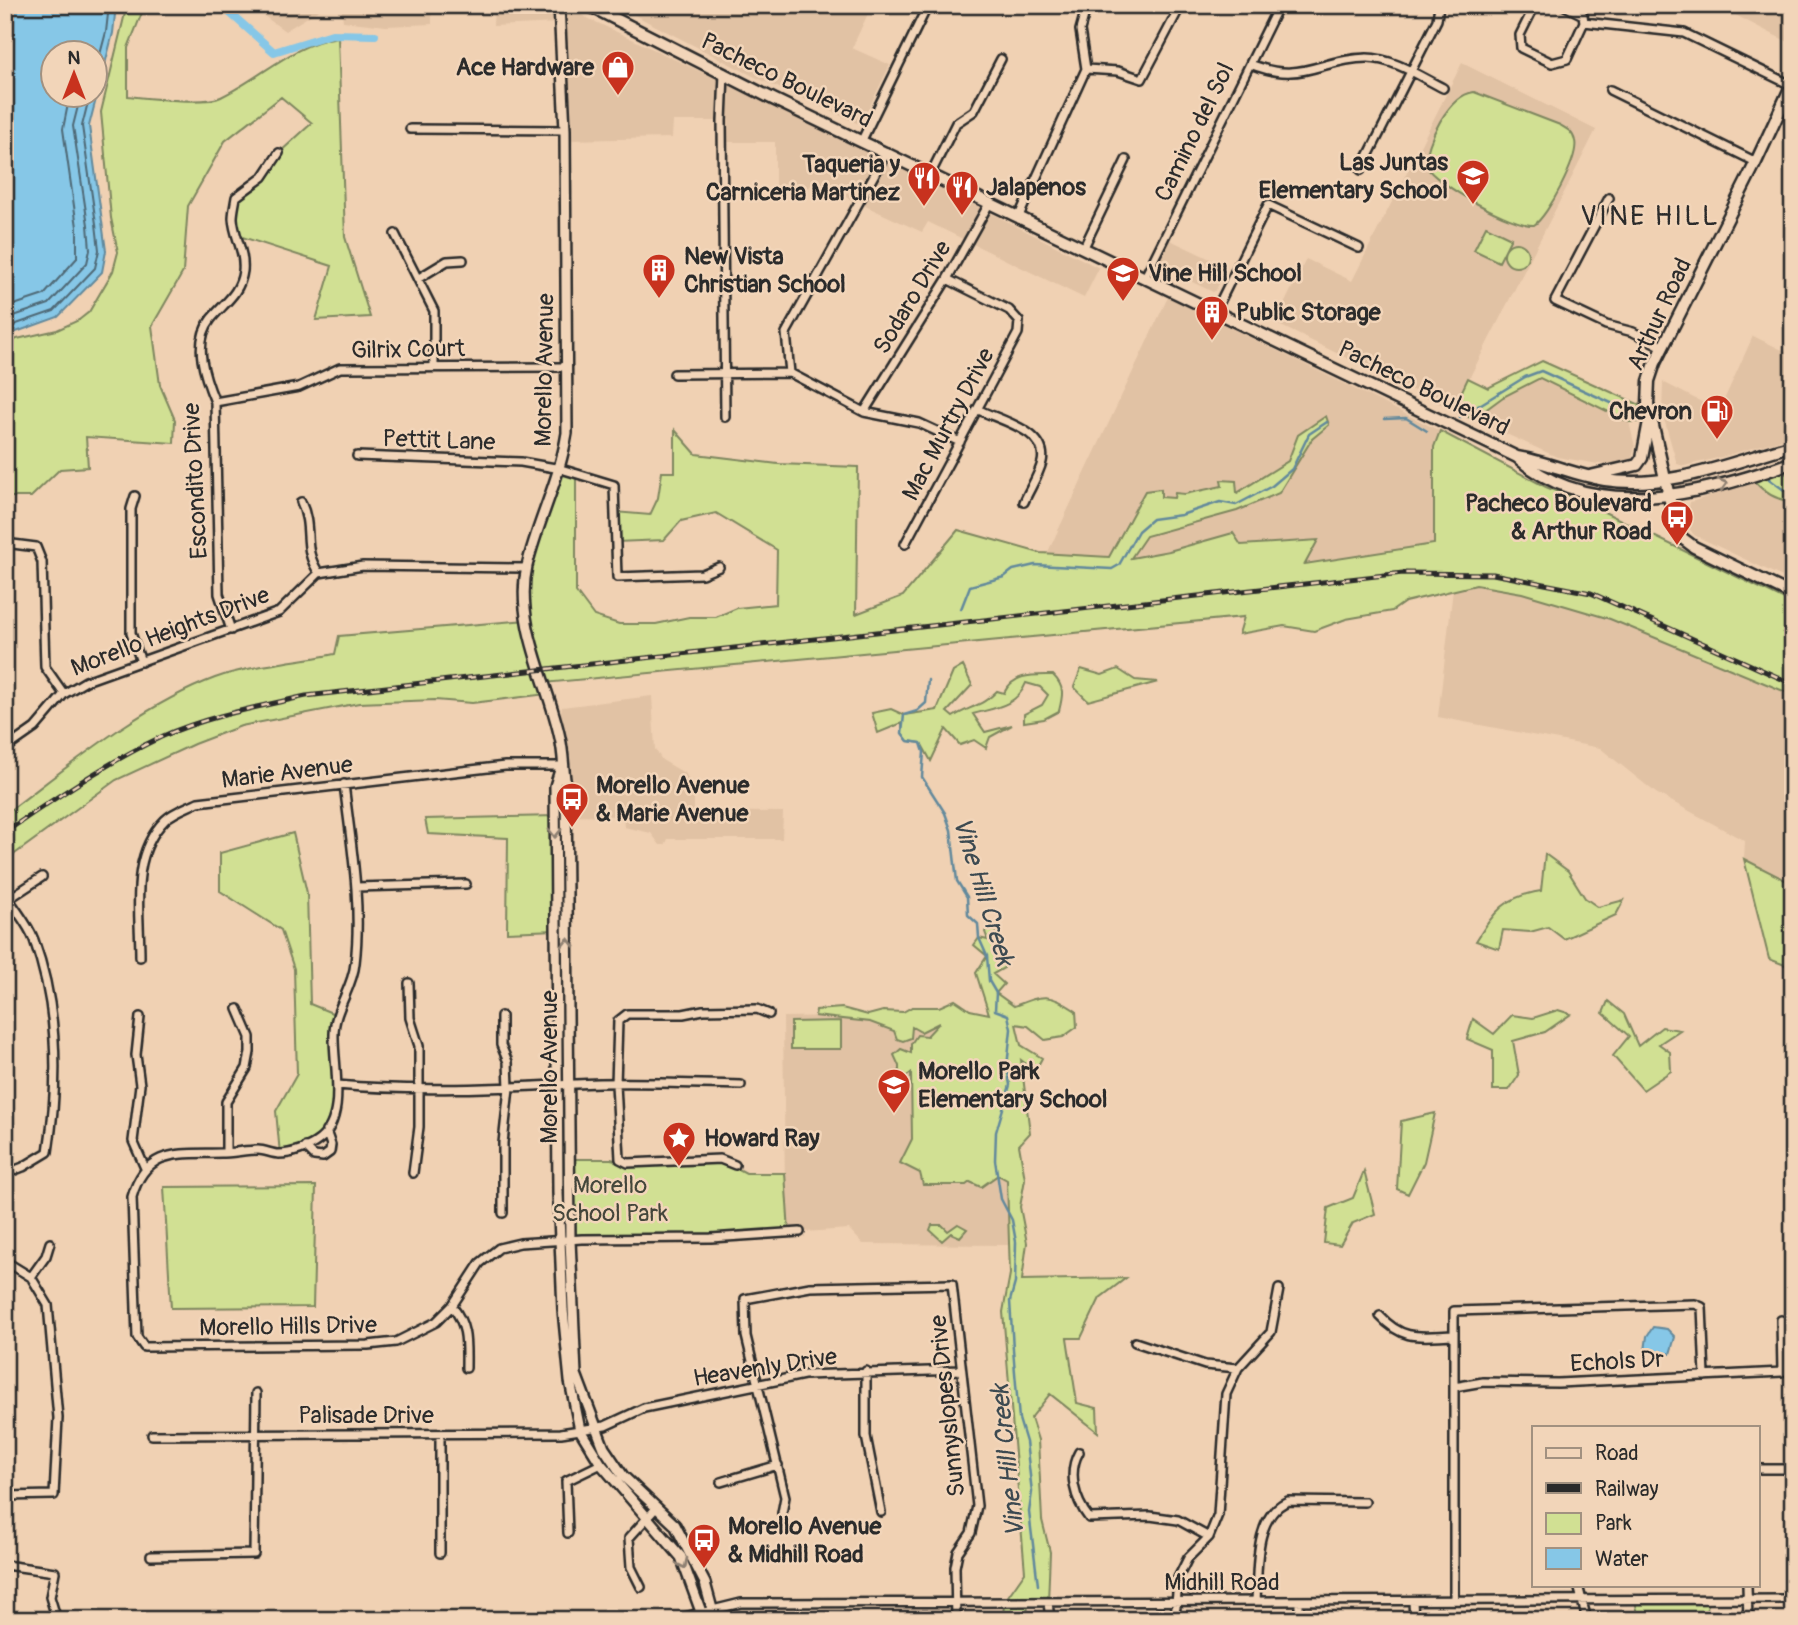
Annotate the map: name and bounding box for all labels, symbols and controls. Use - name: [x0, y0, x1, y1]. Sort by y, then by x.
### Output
- street label: Pacheco Boulevard: [696, 26, 877, 134]
- north arrow: [38, 38, 108, 108]
- text: N: [68, 46, 81, 70]
- shop icon: Ace Hardware: [599, 48, 637, 97]
- place label: Ace Hardware: [456, 53, 595, 82]
- street label: Camino del Sol: [1148, 58, 1241, 206]
- place label: Las Juntas Elementary School: [1258, 148, 1448, 205]
- place label: Taqueria y Carniceria Martinez: [706, 150, 901, 207]
- school or university icon: Las Juntas Elementary School: [1454, 157, 1492, 206]
- restaurant icon: Taqueria y Carniceria Martinez: [905, 159, 943, 208]
- restaurant icon: Jalapenos: [943, 168, 981, 217]
- place label: Jalapenos: [986, 173, 1086, 202]
- district label: VINE HILL: [1580, 199, 1720, 234]
- street label: Sodaro Drive: [867, 235, 958, 359]
- place label: New Vista Christian School: [684, 242, 846, 299]
- building icon: New Vista Christian School: [640, 251, 678, 300]
- street label: Arthur Road: [1621, 253, 1698, 375]
- school or university icon: Vine Hill School: [1104, 254, 1142, 303]
- place label: Vine Hill School: [1148, 259, 1302, 288]
- street label: Morello Avenue: [529, 293, 560, 447]
- building icon: Public Storage: [1193, 293, 1231, 342]
- place label: Public Storage: [1236, 298, 1382, 327]
- street label: Gilrix Court: [351, 334, 466, 365]
- street label: Pacheco Boulevard: [1333, 334, 1514, 442]
- street label: Mac Murtry Drive: [896, 343, 1001, 506]
- fuel station icon: Chevron: [1698, 392, 1736, 441]
- place label: Chevron: [1609, 397, 1692, 426]
- street label: Escondito Drive: [177, 402, 214, 560]
- street label: Pettit Lane: [382, 424, 496, 457]
- one-way arrow: [1717, 478, 1729, 492]
- place label: Pacheco Boulevard & Arthur Road: [1465, 489, 1652, 546]
- bus stop icon: Pacheco Boulevard & Arthur Road: [1658, 498, 1696, 547]
- street label: Morello Heights Drive: [67, 580, 274, 683]
- street label: Marie Avenue: [220, 750, 355, 795]
- place label: Morello Avenue & Marie Avenue: [596, 771, 751, 828]
- bus stop icon: Morello Avenue & Marie Avenue: [553, 780, 591, 829]
- water label: Vine Hill Creek: [945, 813, 1021, 971]
- one-way arrow: [547, 828, 563, 839]
- one-way arrow: [560, 937, 576, 947]
- street label: Morello Avenue: [535, 990, 564, 1144]
- place label: Morello Park Elementary School: [918, 1057, 1108, 1114]
- school or university icon: Morello Park Elementary School: [875, 1066, 913, 1115]
- place icon: Howard Ray: [660, 1119, 698, 1168]
- place label: Howard Ray: [704, 1124, 820, 1153]
- park label: Morello School Park: [552, 1171, 668, 1228]
- street label: Morello Hills Drive: [199, 1310, 377, 1343]
- street label: Sunnyslopes Drive: [923, 1313, 971, 1498]
- street label: Heavenly Drive: [691, 1342, 839, 1393]
- street label: Echols Dr: [1569, 1345, 1665, 1378]
- water label: Vine Hill Creek: [984, 1381, 1032, 1539]
- street label: Palisade Drive: [298, 1401, 434, 1430]
- legend: [1532, 1426, 1759, 1586]
- text: Road: [1595, 1440, 1639, 1467]
- text: Railway: [1595, 1476, 1659, 1503]
- text: Park: [1595, 1510, 1632, 1537]
- place label: Morello Avenue & Midhill Road: [728, 1512, 883, 1569]
- bus stop icon: Morello Avenue & Midhill Road: [685, 1521, 723, 1570]
- text: Water: [1595, 1546, 1649, 1573]
- one-way arrow: [675, 1557, 689, 1569]
- street label: Midhill Road: [1164, 1568, 1280, 1597]

